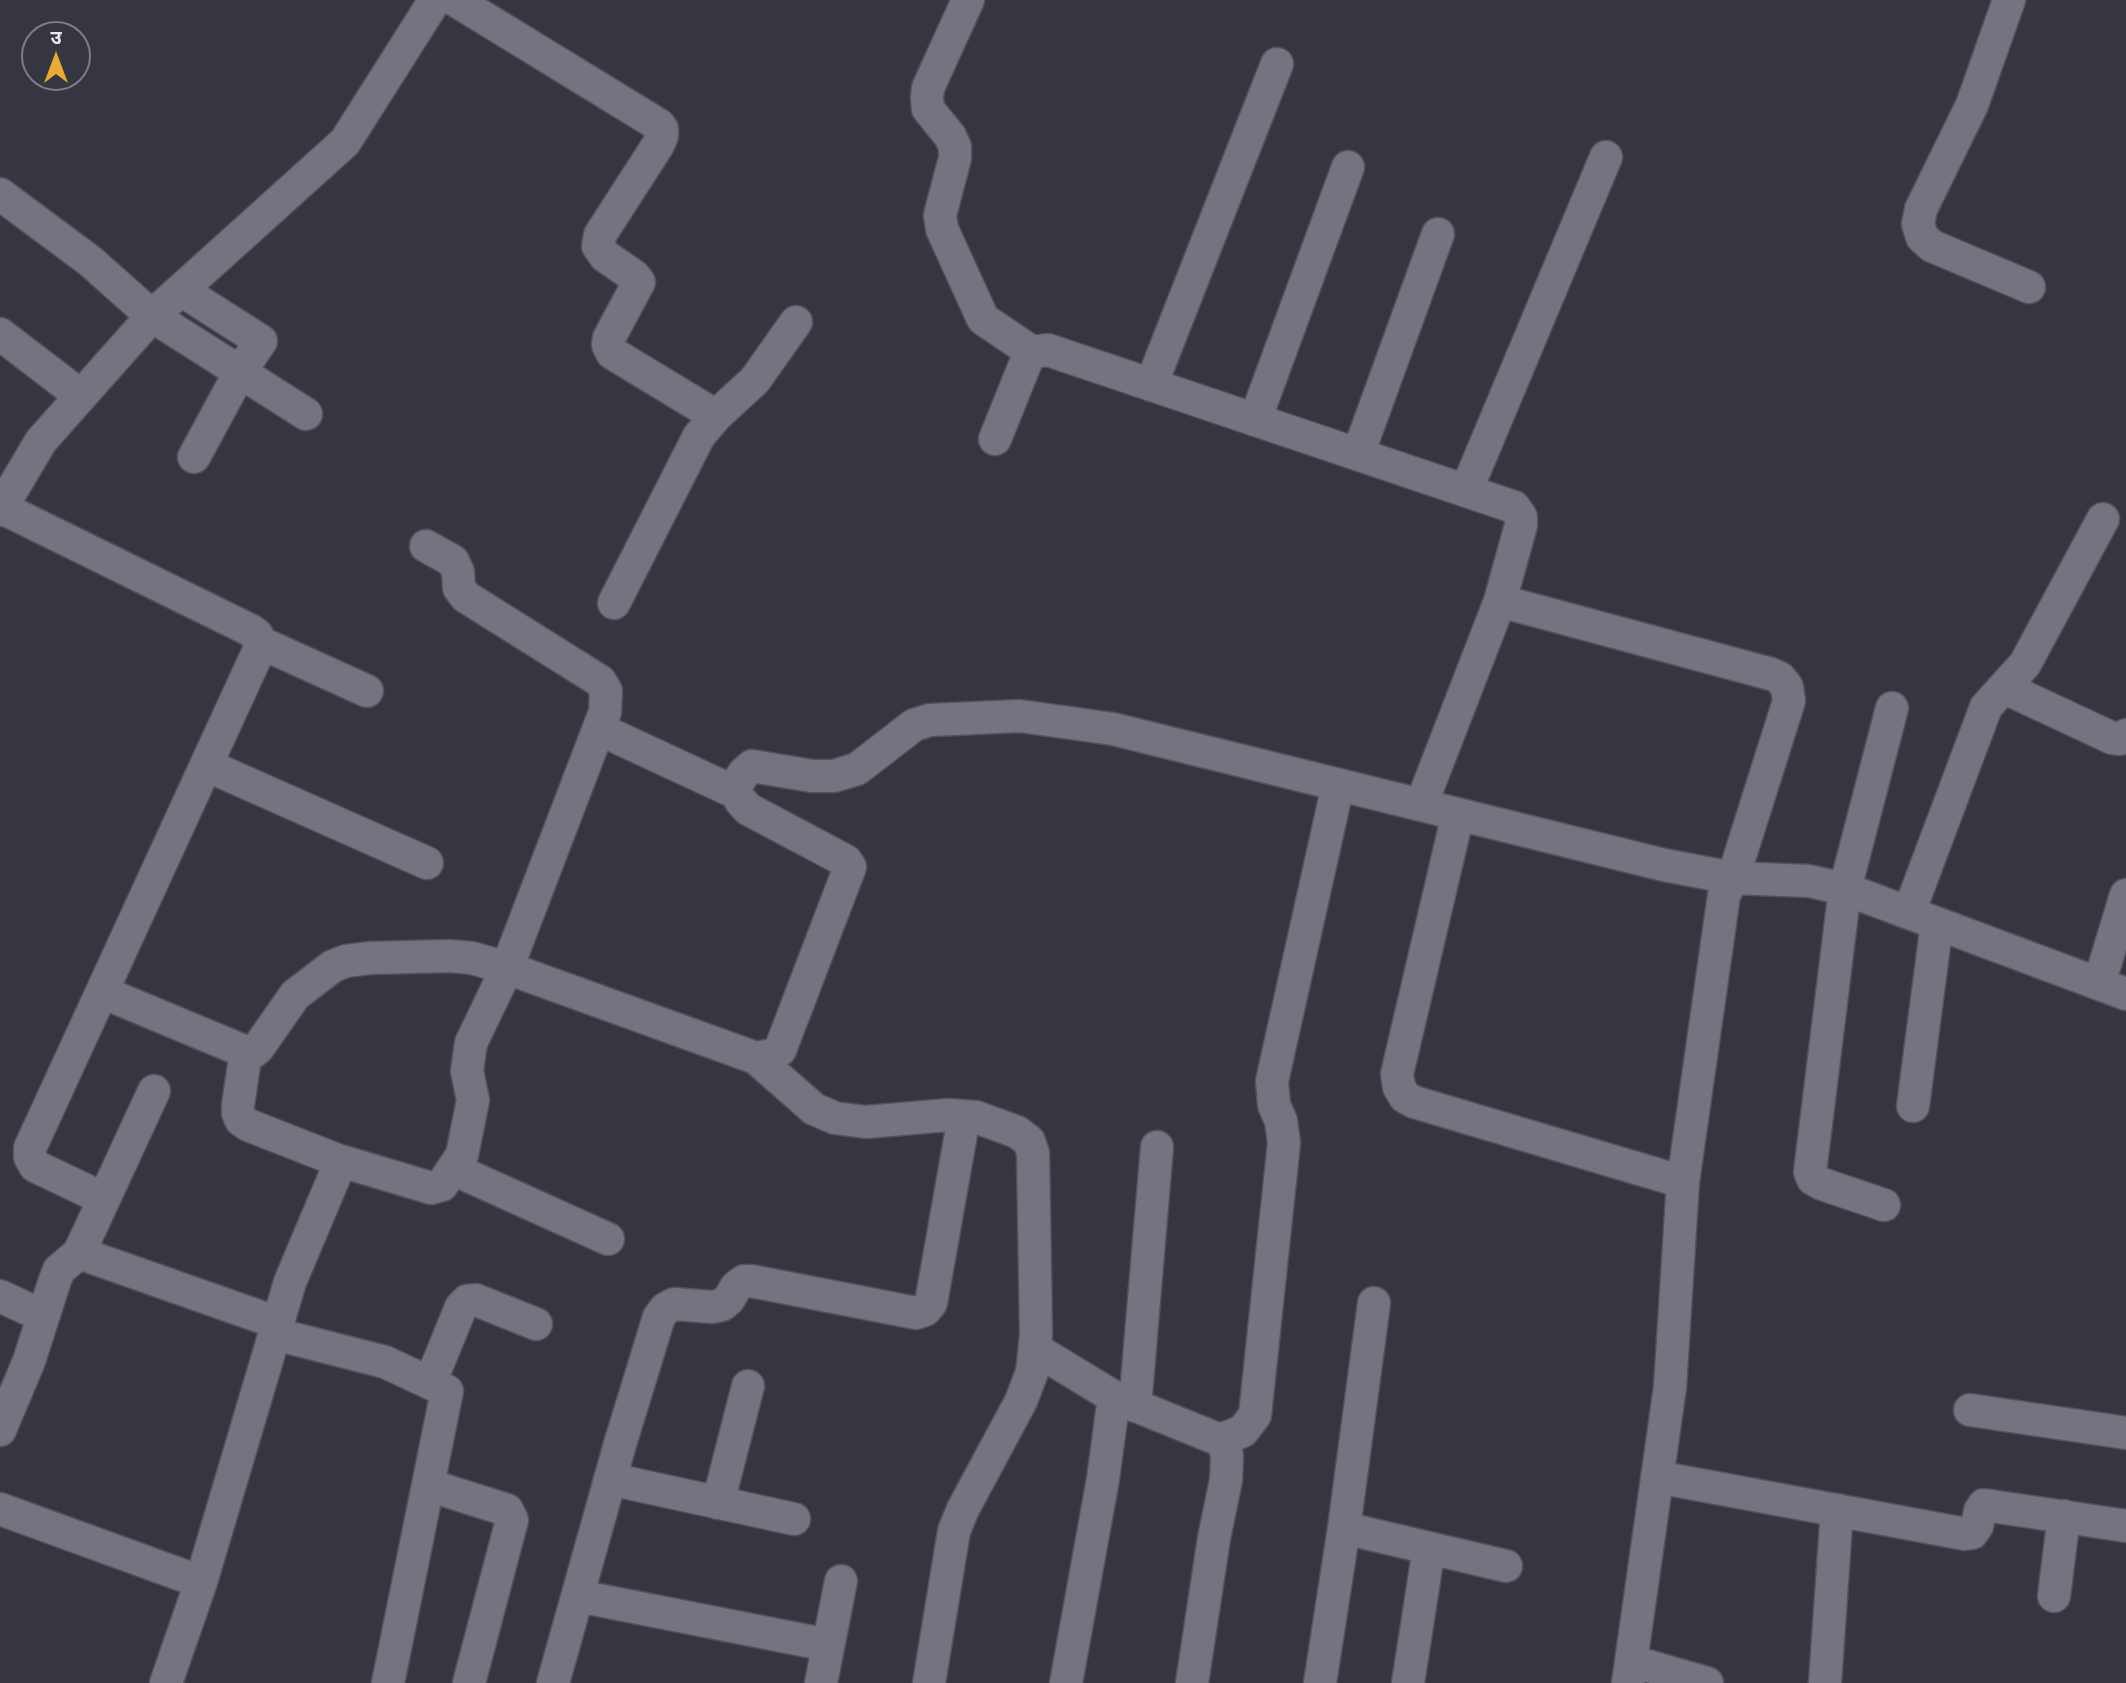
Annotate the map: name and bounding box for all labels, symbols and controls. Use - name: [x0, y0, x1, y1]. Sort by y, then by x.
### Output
- north arrow: [21, 21, 91, 91]
- text: उ: [50, 25, 62, 49]

